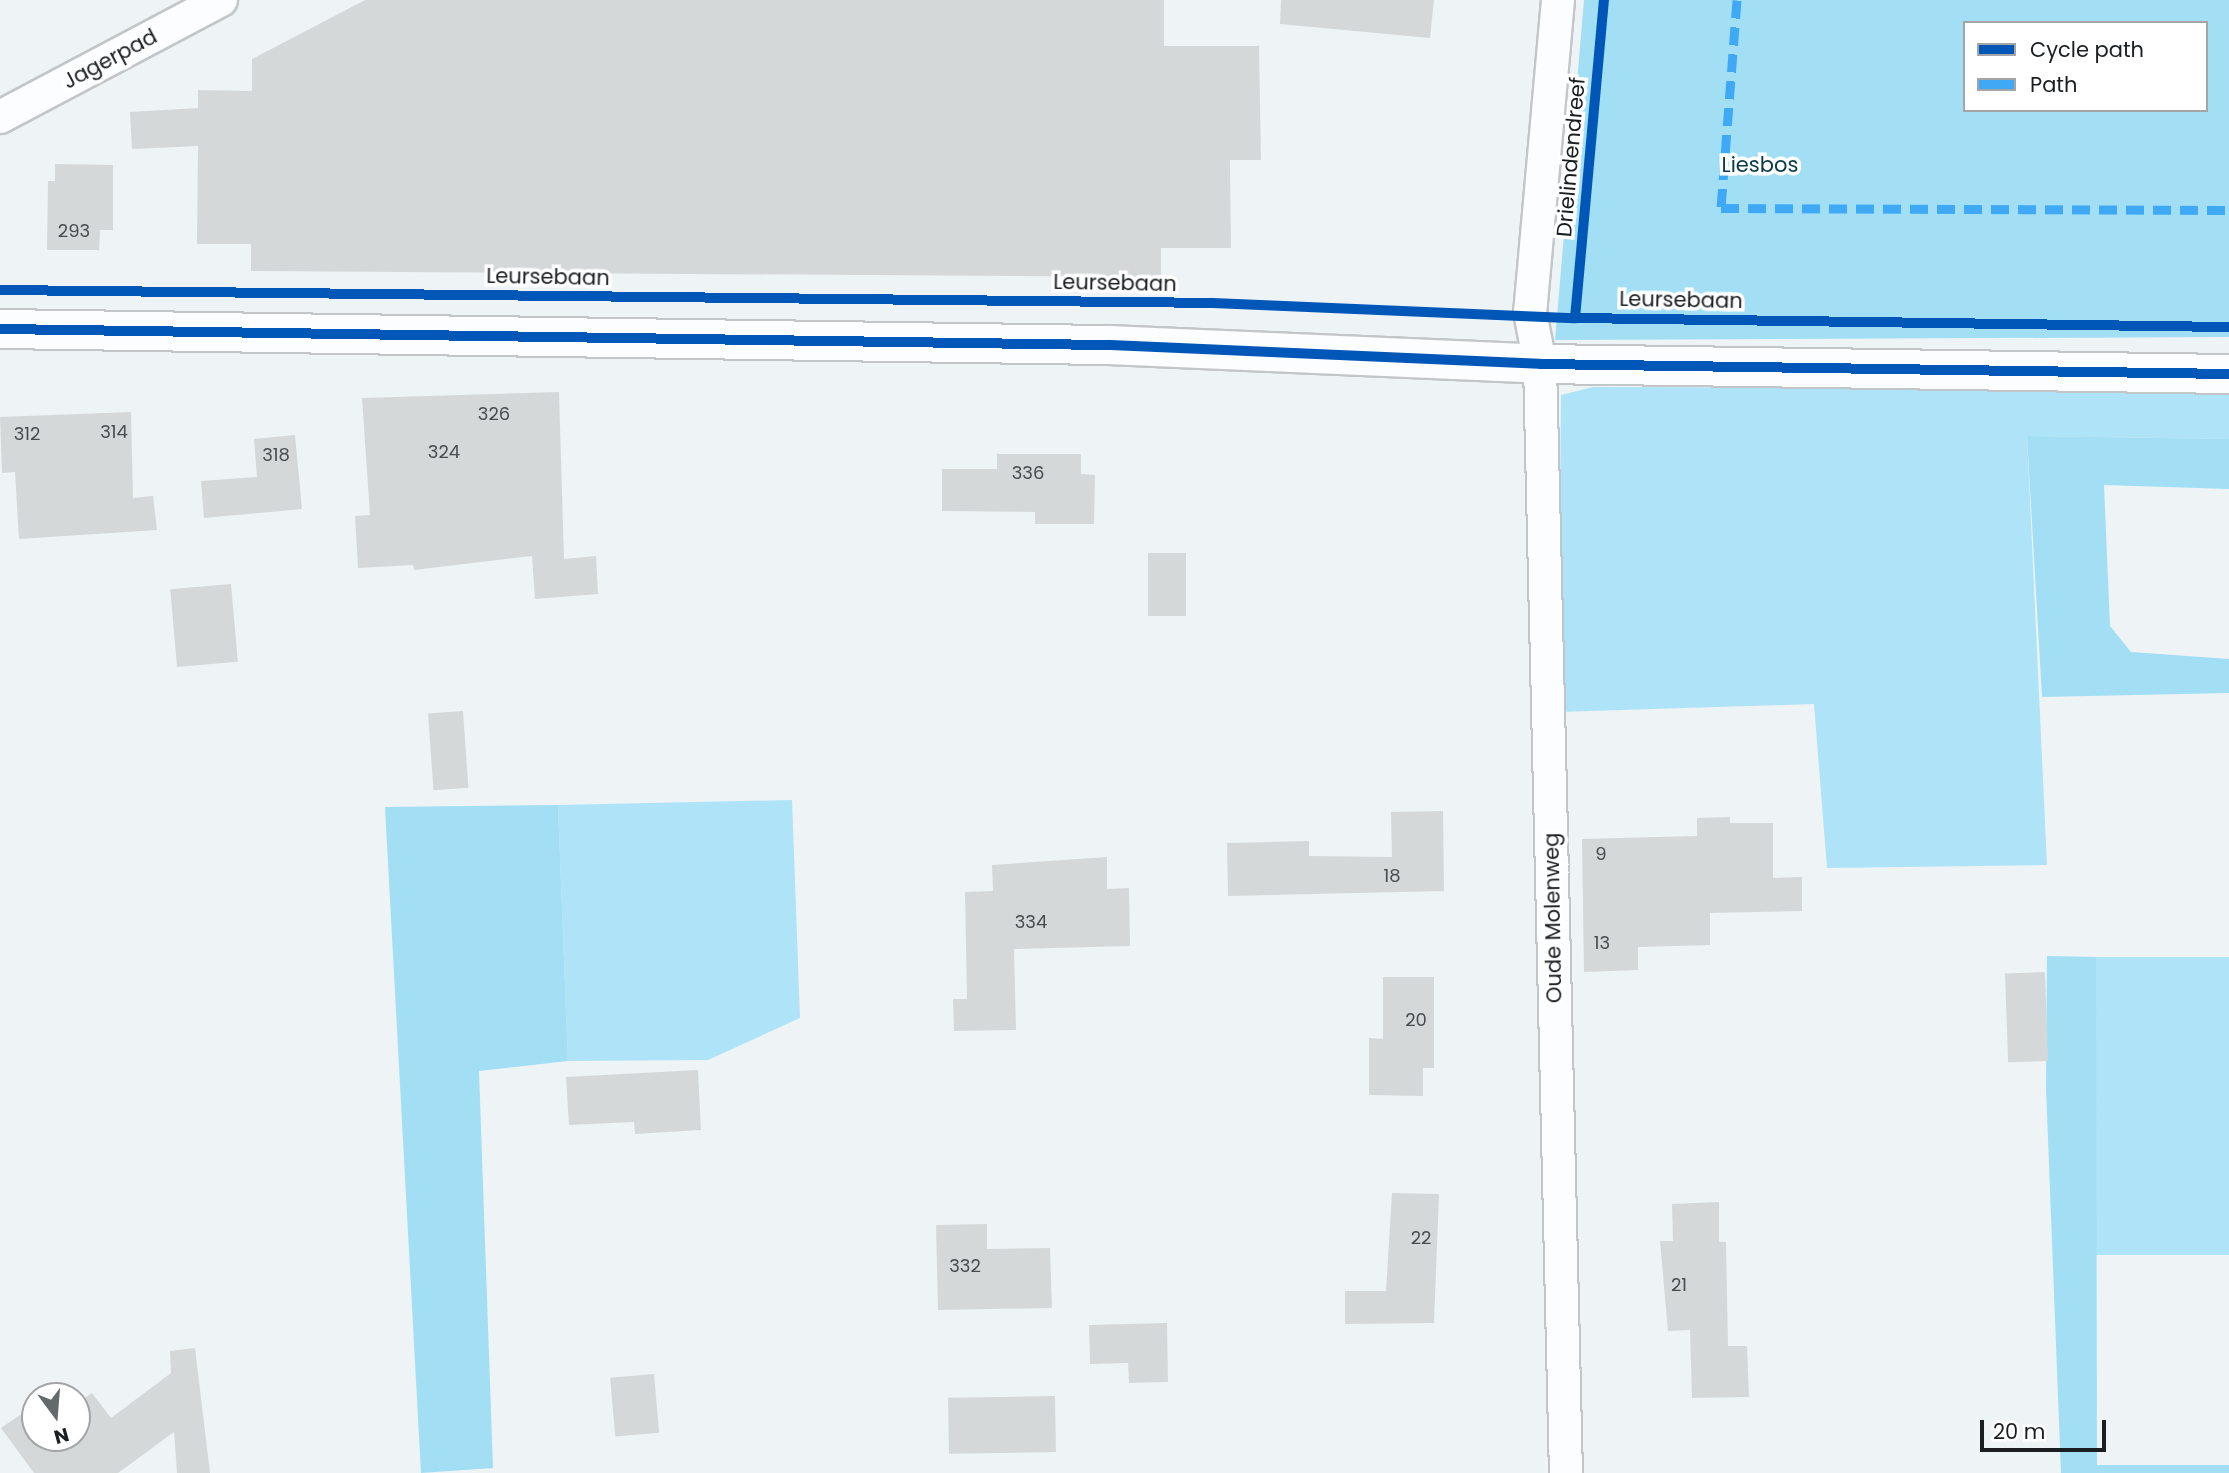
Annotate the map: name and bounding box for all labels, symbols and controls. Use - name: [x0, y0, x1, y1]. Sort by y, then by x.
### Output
- legend: [1963, 21, 2208, 112]
- street label: Jagerpad: [59, 24, 161, 94]
- text: Cycle path: [2030, 35, 2144, 64]
- text: Path: [2030, 70, 2077, 99]
- street label: Drielindendreef: [1551, 76, 1591, 238]
- park label: Liesbos: [1722, 152, 1798, 178]
- house number: 293: [58, 220, 90, 242]
- street label: Leursebaan: [486, 263, 610, 291]
- street label: Leursebaan: [1053, 269, 1177, 297]
- street label: Leursebaan: [1619, 286, 1743, 314]
- house number: 326: [478, 403, 510, 425]
- house number: 314: [100, 421, 128, 443]
- house number: 312: [14, 423, 40, 445]
- house number: 324: [428, 441, 460, 463]
- house number: 318: [262, 444, 290, 466]
- house number: 336: [1012, 462, 1044, 484]
- street label: Oude Molenweg: [1539, 833, 1567, 1003]
- house number: 9: [1595, 843, 1607, 865]
- house number: 18: [1383, 865, 1401, 887]
- house number: 334: [1015, 911, 1047, 933]
- house number: 13: [1594, 932, 1610, 954]
- house number: 20: [1405, 1009, 1427, 1031]
- house number: 22: [1411, 1227, 1431, 1249]
- house number: 332: [949, 1255, 981, 1277]
- house number: 21: [1671, 1274, 1687, 1296]
- north arrow: [21, 1382, 91, 1452]
- scale bar: [1984, 1406, 2110, 1450]
- text: 20 m: [1993, 1417, 2046, 1446]
- text: N: [51, 1421, 72, 1451]

